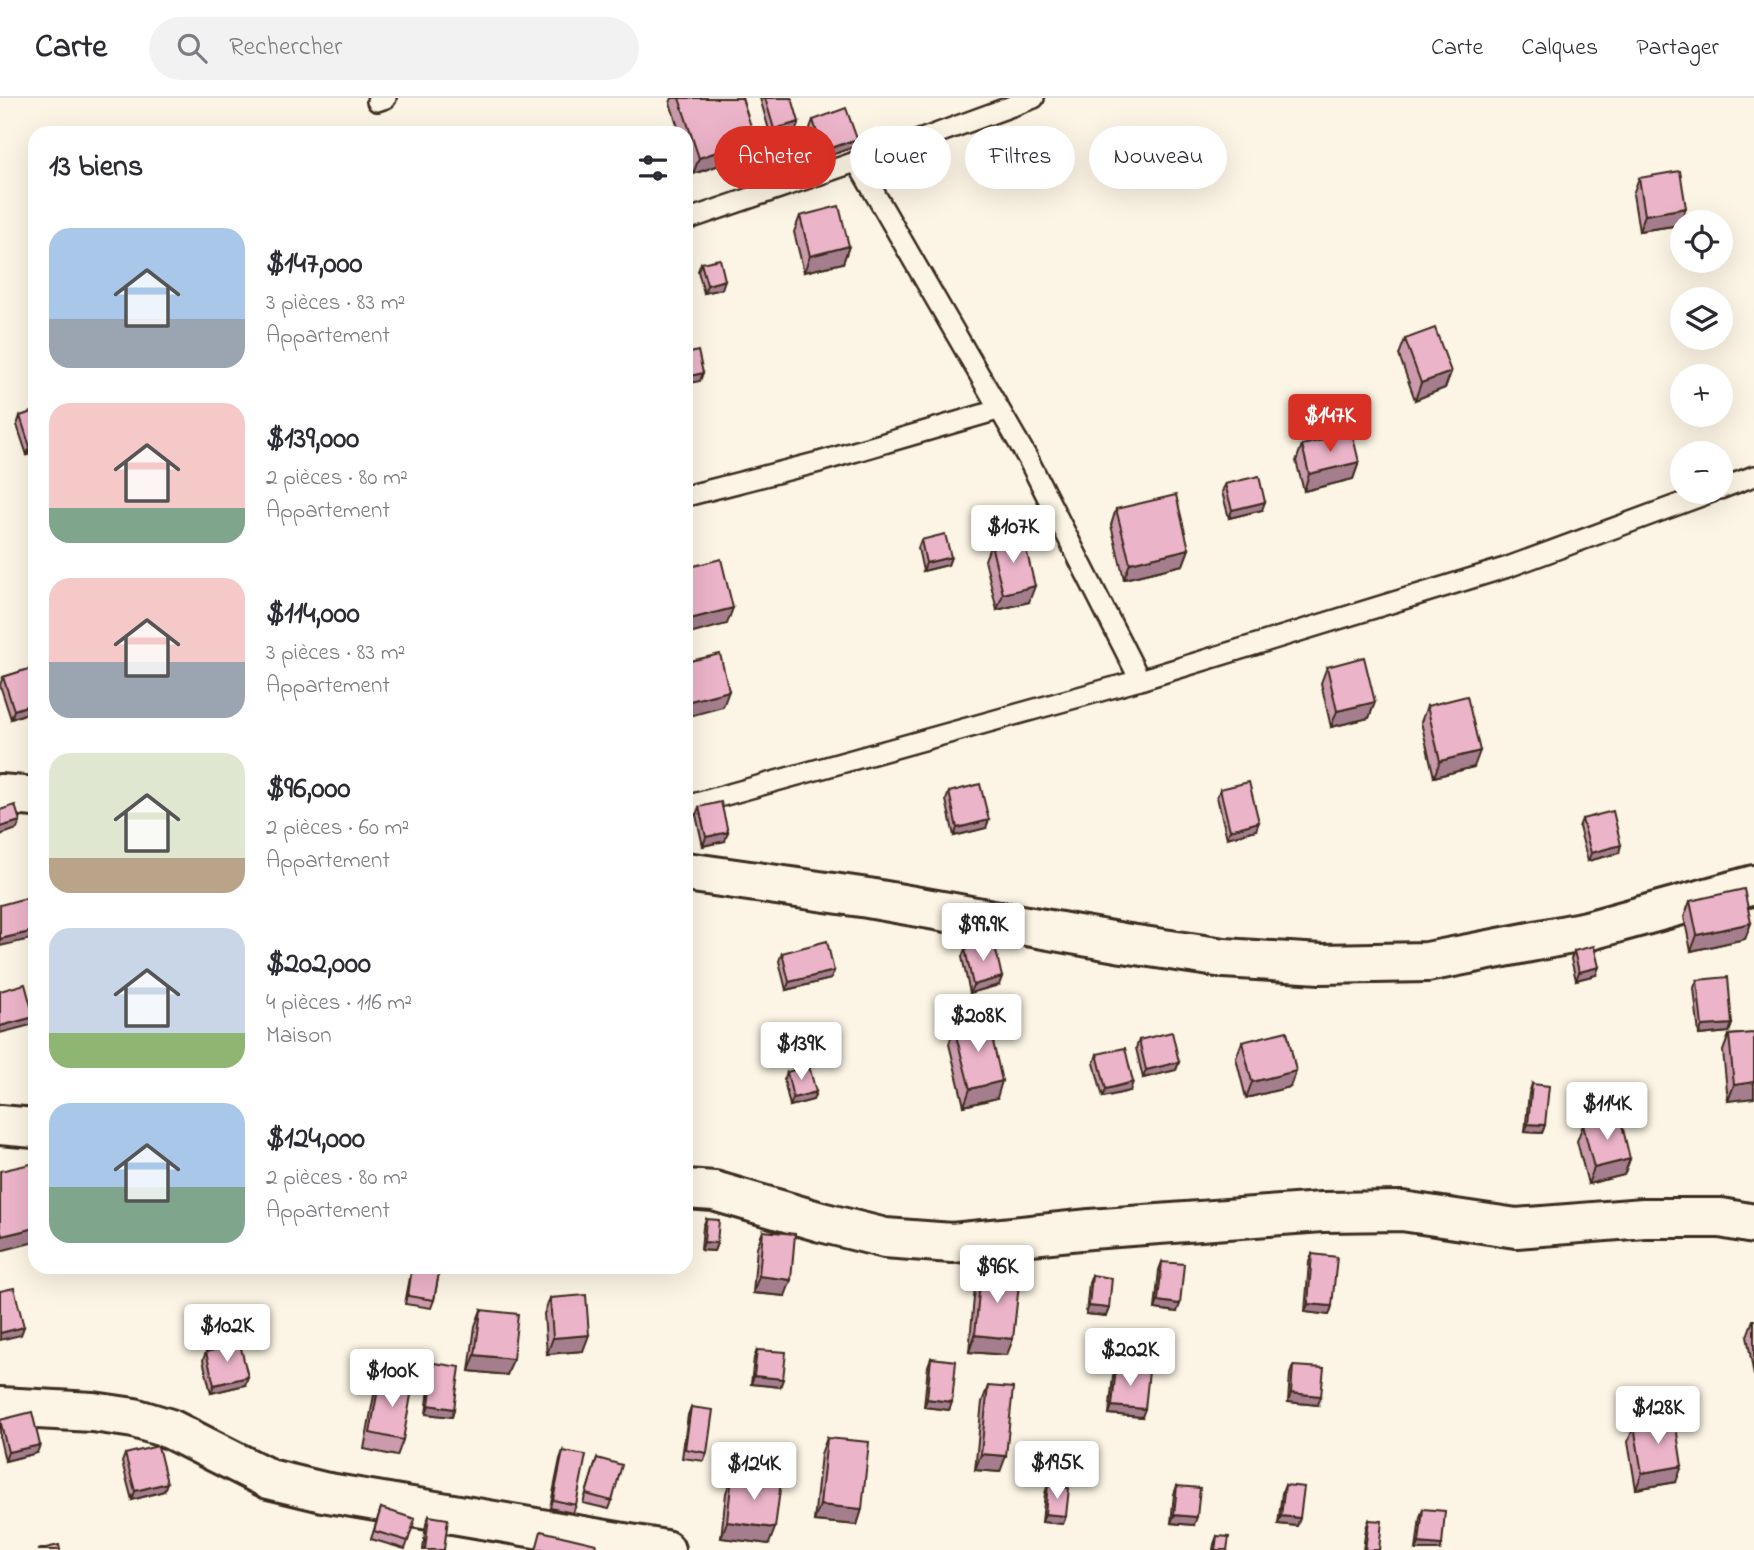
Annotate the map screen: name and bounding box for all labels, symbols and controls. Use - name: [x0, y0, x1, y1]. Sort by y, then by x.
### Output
- search box: [149, 17, 639, 80]
- text: Carte: [35, 24, 107, 72]
- icon: search: [173, 29, 211, 67]
- text: Rechercher: [229, 29, 342, 67]
- text: Carte: [1431, 31, 1483, 66]
- text: Calques: [1521, 31, 1598, 66]
- text: Partager: [1636, 31, 1719, 66]
- chip: Acheter: [714, 126, 836, 189]
- chip: Louer: [850, 126, 951, 189]
- chip: Filtres: [965, 126, 1075, 189]
- chip: Nouveau: [1089, 126, 1227, 189]
- text: 13 biens: [49, 146, 143, 190]
- icon: filters: [634, 149, 672, 187]
- map controls: [1670, 210, 1733, 504]
- button: locate: [1670, 210, 1733, 273]
- text: $147,000: [266, 243, 362, 287]
- icon: home: [105, 256, 189, 340]
- text: 3 pièces · 83 m²: [266, 287, 405, 320]
- button: layers: [1670, 287, 1733, 350]
- text: Appartement: [266, 320, 390, 353]
- button: +: [1670, 364, 1733, 427]
- pin: $147K: [1281, 394, 1379, 454]
- text: $147K: [1304, 400, 1356, 433]
- text: $139,000: [266, 418, 359, 462]
- icon: home: [105, 431, 189, 515]
- button: −: [1670, 441, 1733, 504]
- text: 2 pièces · 80 m²: [266, 462, 408, 495]
- text: Appartement: [266, 495, 390, 528]
- pin: $107K: [964, 505, 1062, 565]
- text: $107K: [987, 511, 1039, 544]
- text: $114,000: [266, 593, 360, 637]
- icon: home: [105, 606, 189, 690]
- text: 3 pièces · 83 m²: [266, 637, 405, 670]
- text: Appartement: [266, 670, 390, 703]
- text: $96,000: [266, 768, 350, 812]
- icon: home: [105, 781, 189, 865]
- text: 2 pièces · 60 m²: [266, 812, 409, 845]
- text: Appartement: [266, 845, 390, 878]
- pin: $99.9K: [926, 904, 1040, 963]
- text: $99.9K: [958, 909, 1008, 942]
- text: $202,000: [266, 943, 371, 987]
- icon: home: [105, 956, 189, 1040]
- text: 4 pièces · 116 m²: [266, 987, 412, 1020]
- pin: $208K: [929, 995, 1027, 1054]
- text: $208K: [950, 1000, 1006, 1033]
- text: Maison: [266, 1020, 332, 1053]
- pin: $139K: [752, 1023, 850, 1082]
- text: $139K: [777, 1028, 825, 1061]
- pin: $114K: [1558, 1082, 1656, 1142]
- text: $114K: [1582, 1088, 1632, 1121]
- text: $124,000: [266, 1118, 365, 1162]
- icon: home: [105, 1131, 189, 1215]
- text: 2 pièces · 80 m²: [266, 1162, 408, 1195]
- text: Appartement: [266, 1195, 390, 1228]
- pin: $96K: [956, 1246, 1038, 1305]
- text: $96K: [976, 1251, 1018, 1284]
- pin: $102K: [178, 1304, 276, 1364]
- text: $102K: [200, 1310, 254, 1343]
- pin: $202K: [1081, 1328, 1179, 1388]
- text: $202K: [1101, 1334, 1159, 1367]
- pin: $100K: [343, 1350, 441, 1409]
- text: $100K: [366, 1355, 418, 1388]
- pin: $128K: [1609, 1386, 1707, 1446]
- text: $128K: [1632, 1392, 1684, 1425]
- pin: $124K: [705, 1442, 803, 1502]
- pin: $195K: [1008, 1442, 1106, 1501]
- text: $195K: [1031, 1447, 1083, 1480]
- text: $124K: [727, 1448, 781, 1481]

